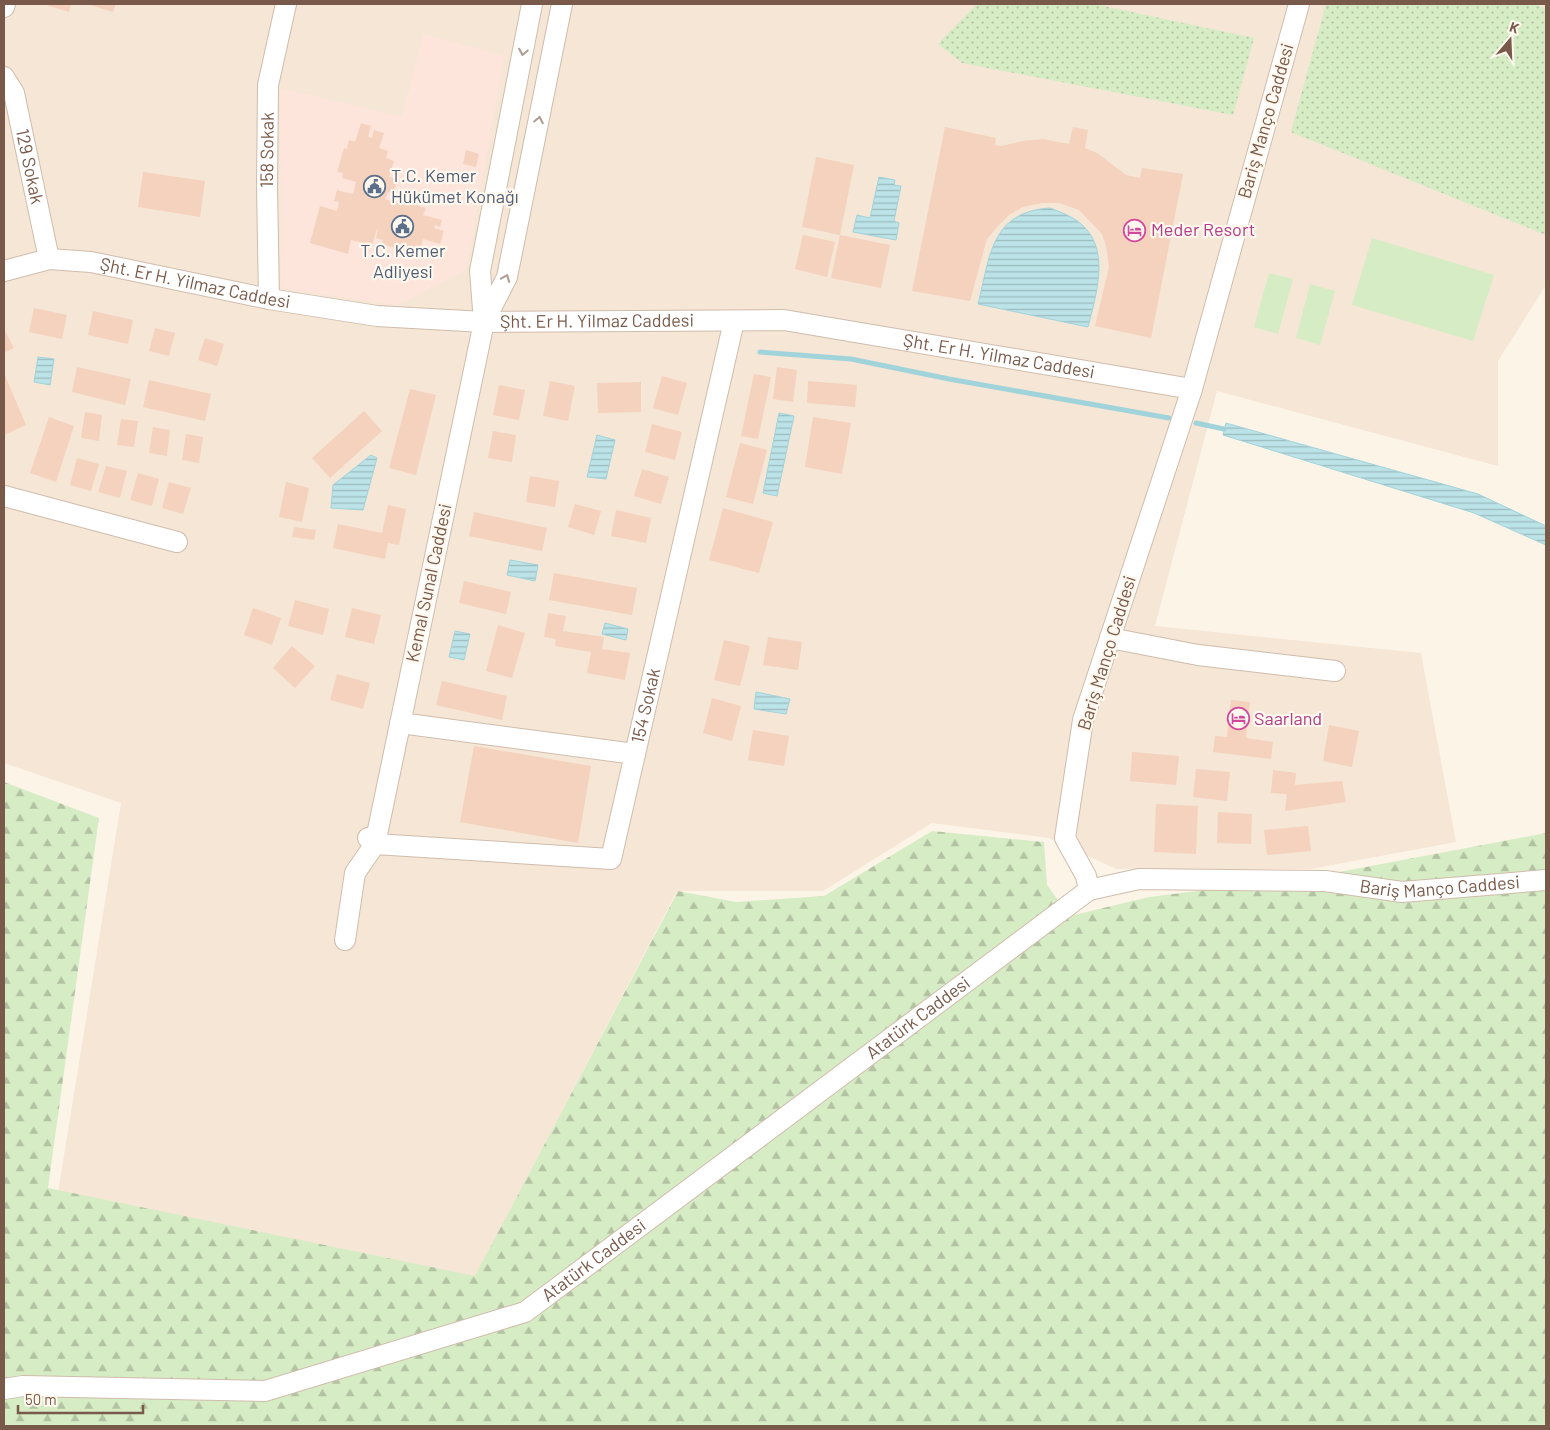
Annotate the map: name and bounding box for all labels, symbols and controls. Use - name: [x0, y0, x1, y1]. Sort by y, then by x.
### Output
- north arrow: [1485, 15, 1535, 65]
- text: K: [1507, 18, 1522, 37]
- street label: Bariş Manço Caddesi: [1232, 41, 1298, 201]
- one-way arrow: [518, 47, 528, 56]
- street label: 158 Sokak: [255, 112, 278, 188]
- one-way arrow: [533, 115, 543, 124]
- street label: 129 Sokak: [12, 127, 49, 206]
- place label: T.C. Kemer Hükümet Konağı: [391, 164, 518, 207]
- public building icon: T.C. Kemer Hükümet Konağı: [363, 174, 387, 198]
- public building icon: T.C. Kemer Adliyesi: [391, 214, 415, 238]
- hotel icon: Meder Resort: [1123, 218, 1147, 242]
- place label: Meder Resort: [1151, 218, 1255, 240]
- place label: T.C. Kemer Adliyesi: [360, 239, 446, 282]
- street label: Şht. Er H. Yilmaz Caddesi: [98, 252, 292, 312]
- one-way arrow: [500, 275, 510, 283]
- street label: Şht. Er H. Yilmaz Caddesi: [500, 309, 694, 332]
- street label: Şht. Er H. Yilmaz Caddesi: [902, 328, 1097, 382]
- street label: Kemal Sunal Caddesi: [400, 502, 456, 664]
- street label: Bariş Manço Caddesi: [1072, 573, 1140, 733]
- street label: 154 Sokak: [626, 666, 664, 745]
- hotel icon: Saarland: [1226, 707, 1250, 731]
- place label: Saarland: [1254, 707, 1322, 729]
- street label: Bariş Manço Caddesi: [1359, 870, 1521, 902]
- street label: Atatürk Caddesi: [861, 971, 974, 1063]
- street label: Atatürk Caddesi: [537, 1214, 650, 1306]
- scale bar: [18, 1382, 142, 1414]
- text: 50 m: [25, 1390, 57, 1408]

